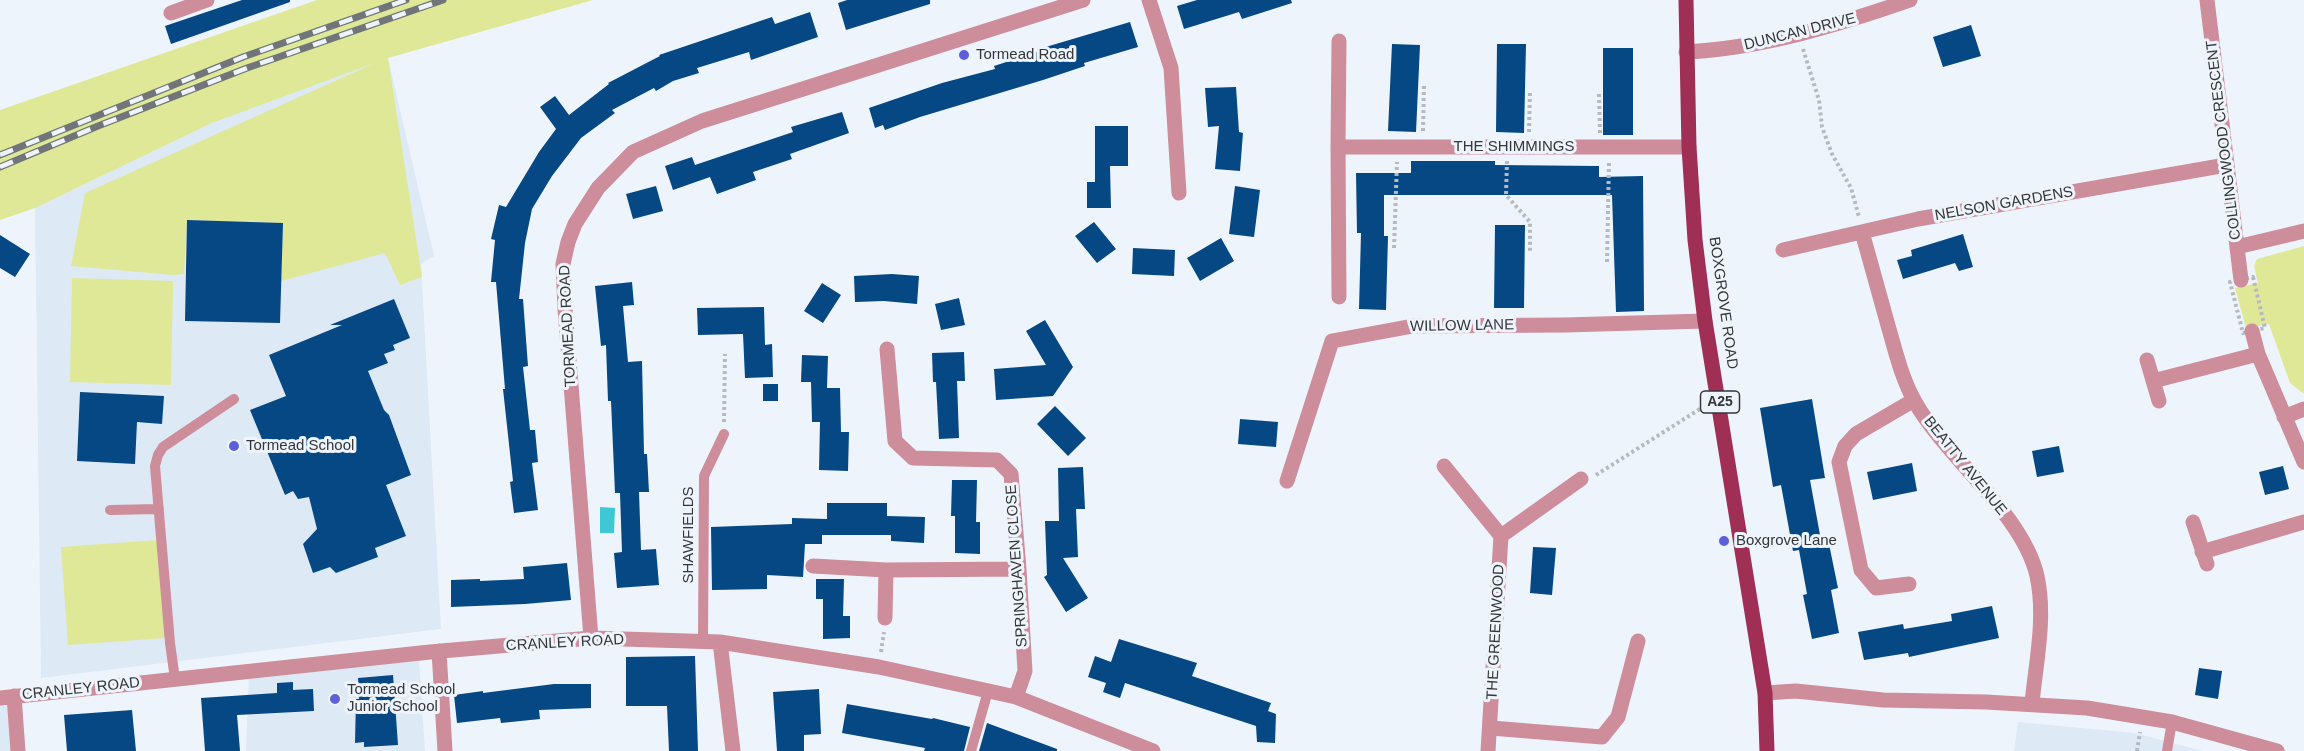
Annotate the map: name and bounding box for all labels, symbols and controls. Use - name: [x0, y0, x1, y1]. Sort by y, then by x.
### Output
- street label: DUNCAN DRIVE: [1742, 9, 1858, 55]
- street label: COLLINGWOOD CRESCENT: [2203, 39, 2245, 241]
- place label: Tormead Road: [976, 46, 1074, 64]
- marker: Tormead Road: [957, 48, 971, 62]
- street label: THE SHIMMINGS: [1454, 138, 1574, 156]
- street label: NELSON GARDENS: [1933, 183, 2075, 225]
- street label: BOXGROVE ROAD: [1705, 236, 1741, 370]
- street label: TORMEAD ROAD: [556, 264, 580, 388]
- street label: WILLOW LANE: [1410, 316, 1514, 336]
- road number: A25: [1700, 391, 1740, 413]
- street label: BEATTY AVENUE: [1920, 413, 2010, 519]
- place label: Tormead School: [246, 437, 354, 455]
- marker: Tormead School: [227, 439, 241, 453]
- street label: SPRINGHAVEN CLOSE: [1002, 484, 1032, 648]
- street label: SHAWFIELDS: [680, 487, 698, 583]
- place label: Boxgrove Lane: [1736, 532, 1837, 550]
- marker: Boxgrove Lane: [1717, 534, 1731, 548]
- street label: THE GREENWOOD: [1483, 564, 1509, 700]
- street label: CRANLEY ROAD: [505, 631, 625, 655]
- street label: CRANLEY ROAD: [21, 674, 141, 704]
- place label: Tormead School Junior School: [347, 681, 455, 716]
- marker: Tormead School Junior School: [328, 692, 342, 706]

